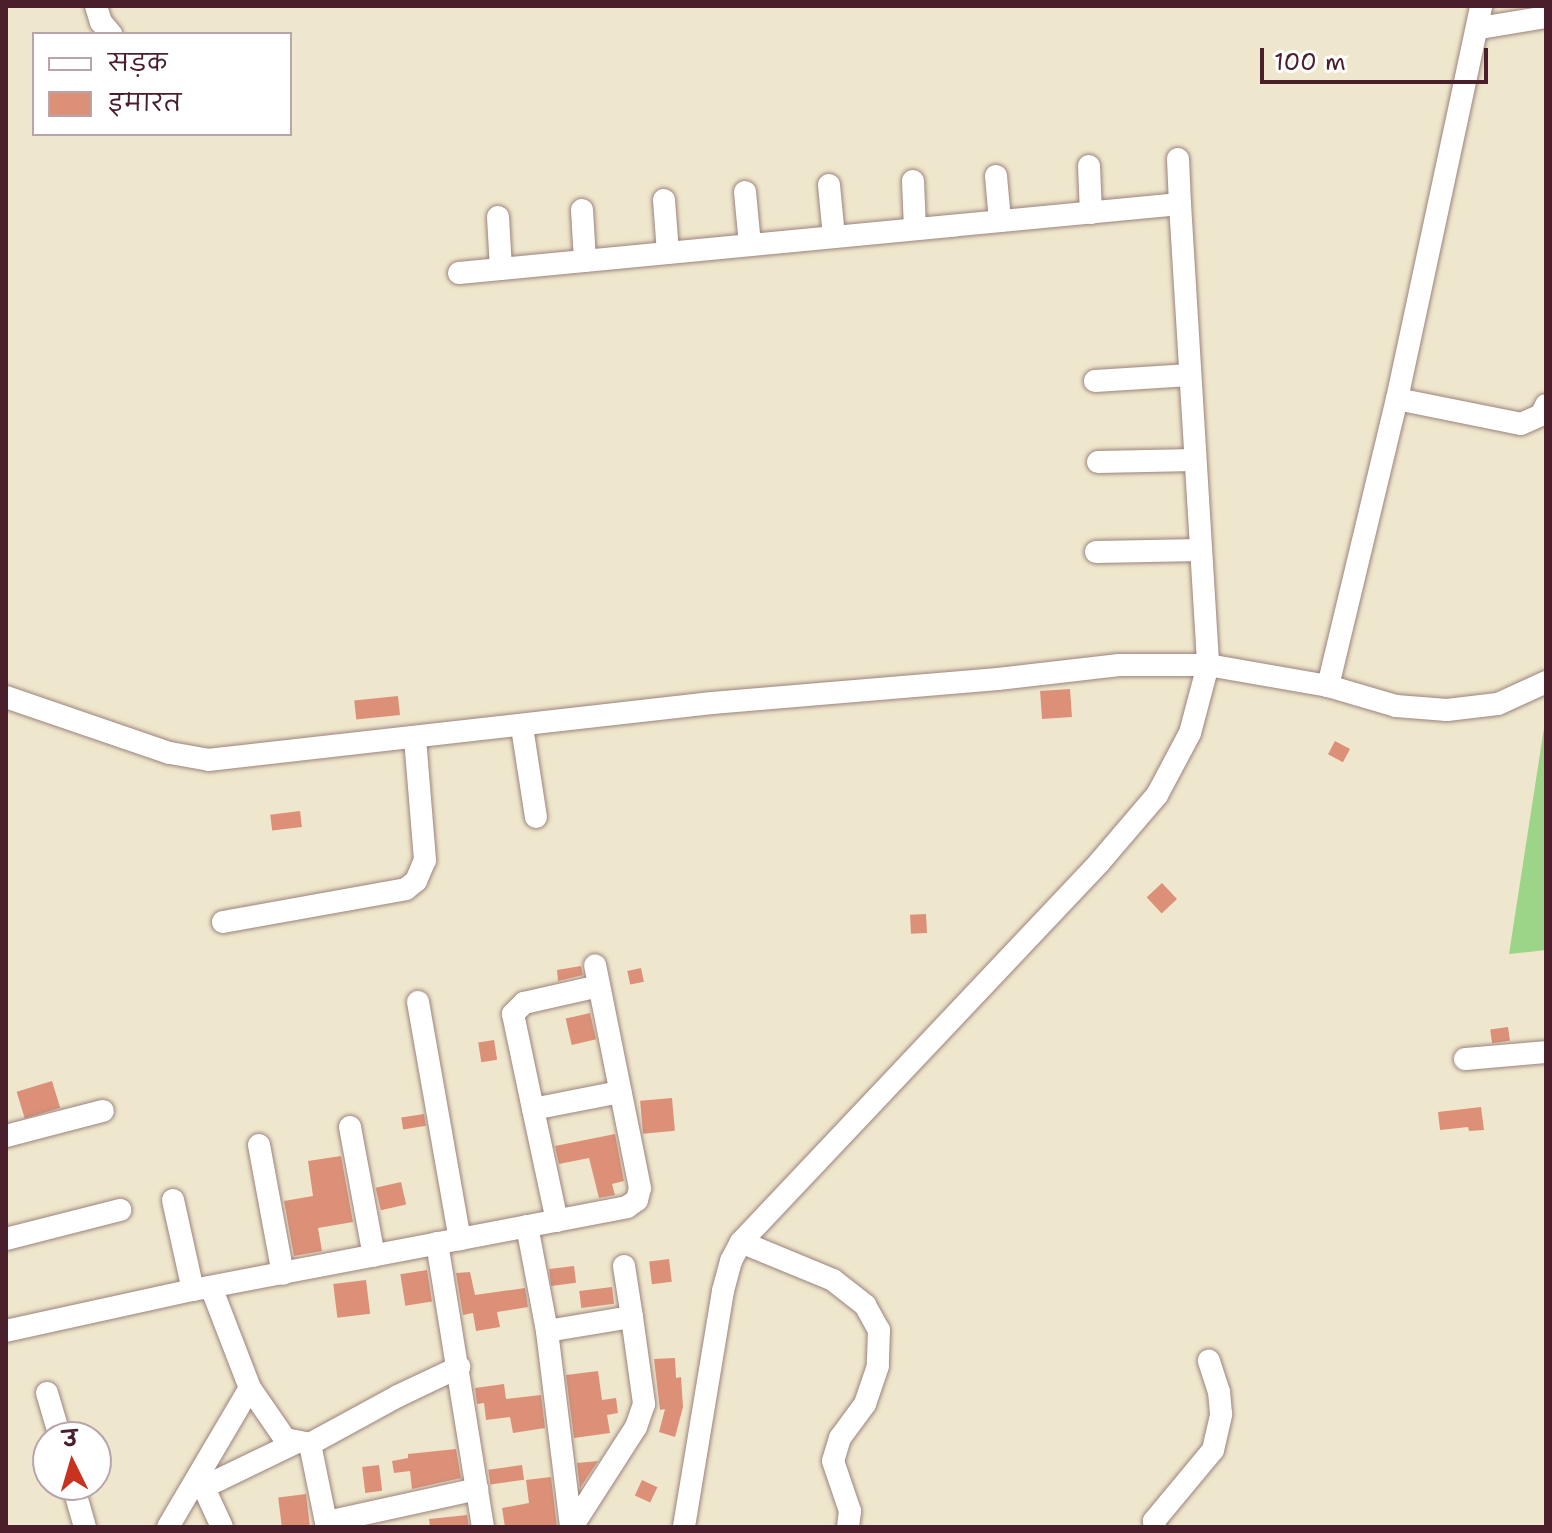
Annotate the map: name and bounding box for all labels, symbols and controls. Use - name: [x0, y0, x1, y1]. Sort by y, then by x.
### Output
- legend: [32, 32, 292, 136]
- scale bar: [1264, 32, 1492, 82]
- text: 100 m: [1274, 46, 1346, 78]
- text: सड़क: [108, 47, 167, 79]
- text: इमारत: [108, 87, 181, 119]
- north arrow: [32, 1421, 112, 1501]
- text: उ: [61, 1424, 79, 1454]

